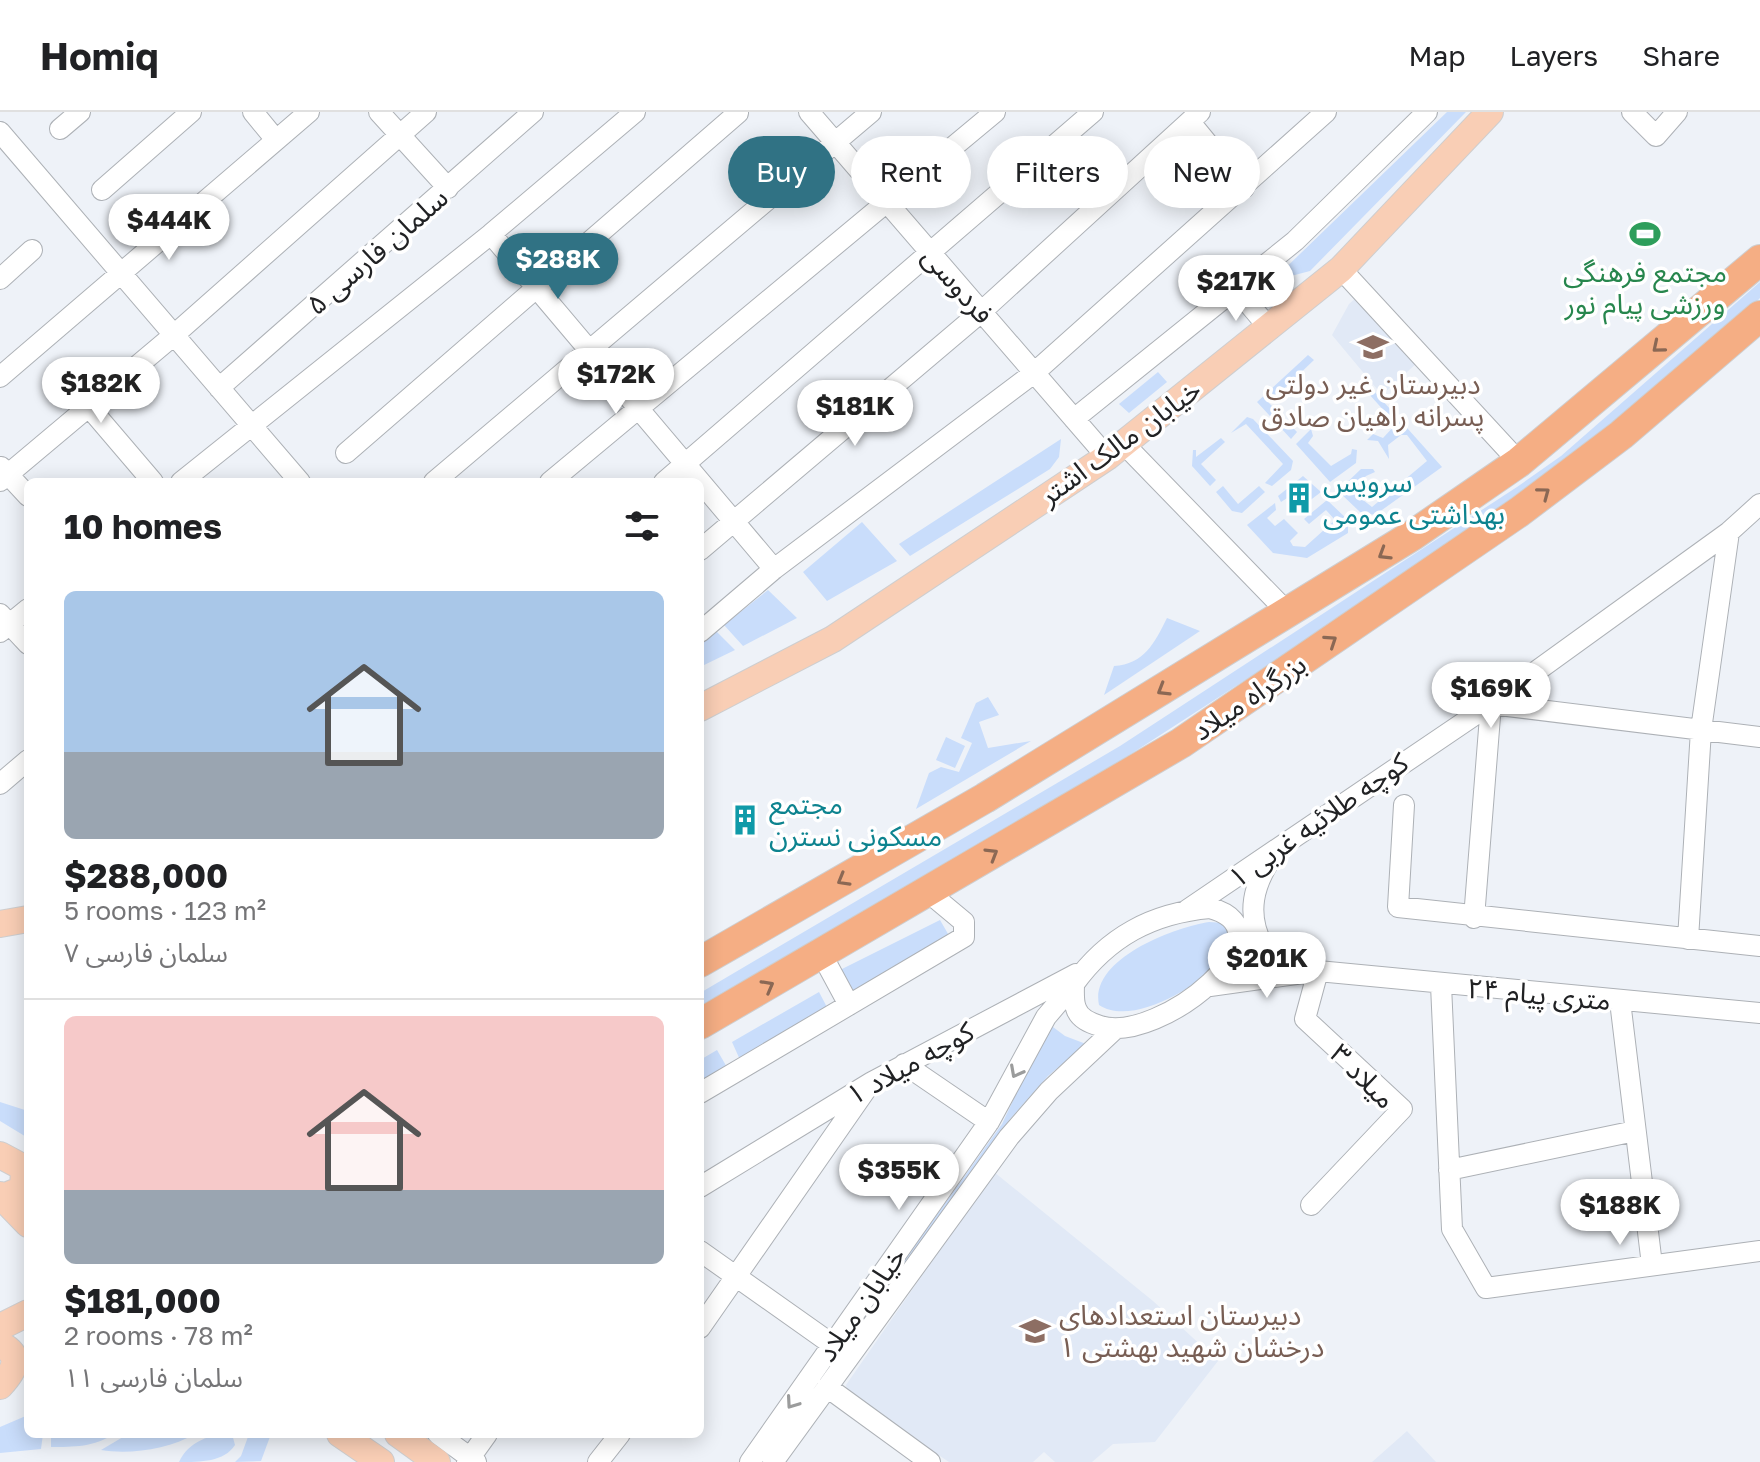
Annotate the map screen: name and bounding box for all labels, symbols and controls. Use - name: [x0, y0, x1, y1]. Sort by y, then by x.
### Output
- text: Homiq: [40, 33, 159, 78]
- text: Map: [1408, 39, 1466, 72]
- text: Layers: [1510, 39, 1598, 72]
- text: Share: [1642, 39, 1720, 72]
- chip: Buy: [728, 136, 835, 208]
- chip: Rent: [851, 136, 971, 208]
- chip: Filters: [987, 136, 1128, 208]
- chip: New: [1144, 136, 1260, 208]
- street label: سلمان فارسی ۵: [299, 180, 455, 322]
- pin: $444K: [113, 194, 225, 262]
- text: $444K: [126, 204, 212, 235]
- sports icon: مجتمع فرهنگی ورزشی پیام نور: [1628, 217, 1662, 251]
- pin: $288K: [502, 233, 614, 301]
- street label: فردوسی: [915, 239, 1001, 331]
- text: $288K: [515, 243, 601, 274]
- pin: $217K: [1180, 255, 1292, 323]
- place label: مجتمع فرهنگی ورزشی پیام نور: [1563, 255, 1727, 325]
- text: $217K: [1196, 265, 1276, 296]
- school or university icon: دبیرستان غیر دولتی پسرانه راهیان صادق: [1356, 330, 1390, 364]
- one-way arrow: [1653, 337, 1667, 352]
- pin: $172K: [560, 348, 672, 416]
- pin: $182K: [45, 357, 157, 425]
- text: $172K: [576, 358, 656, 389]
- text: $182K: [60, 367, 142, 398]
- place label: دبیرستان غیر دولتی پسرانه راهیان صادق: [1262, 367, 1484, 434]
- street label: خیابان مالک اشتر: [1032, 372, 1207, 513]
- pin: $181K: [799, 380, 911, 448]
- text: $181K: [815, 390, 895, 421]
- place label: سرویس بهداشتی عمومی: [1323, 465, 1505, 531]
- building icon: سرویس بهداشتی عمومی: [1282, 481, 1316, 515]
- one-way arrow: [1535, 488, 1550, 502]
- icon: filters: [620, 504, 664, 548]
- text: 10 homes: [64, 506, 222, 546]
- one-way arrow: [1378, 544, 1393, 559]
- one-way arrow: [1322, 636, 1336, 651]
- icon: home: [292, 643, 436, 787]
- street label: بزرگراه میلاد: [1186, 647, 1312, 747]
- pin: $169K: [1435, 662, 1547, 730]
- text: $169K: [1450, 672, 1532, 703]
- one-way arrow: [1157, 681, 1172, 696]
- street label: کوچه طلائیه غربی ۱: [1222, 745, 1415, 896]
- place label: مجتمع مسکونی نسترن: [769, 787, 942, 853]
- building icon: مجتمع مسکونی نسترن: [728, 803, 762, 837]
- one-way arrow: [983, 849, 998, 864]
- text: $288,000: [64, 855, 228, 895]
- one-way arrow: [837, 870, 852, 886]
- text: 5 rooms · 123 m²: [64, 895, 266, 926]
- pin: $201K: [1211, 932, 1323, 1000]
- text: سلمان فارسی ۷: [64, 937, 228, 968]
- text: $201K: [1226, 942, 1308, 973]
- street label: ۲۴ متری پیام: [1465, 971, 1612, 1021]
- one-way arrow: [760, 980, 774, 995]
- street label: کوچه میلاد ۱: [840, 1014, 980, 1113]
- street label: میلاد ۳: [1324, 1036, 1403, 1115]
- one-way arrow: [1011, 1064, 1026, 1078]
- icon: home: [292, 1068, 436, 1212]
- pin: $355K: [843, 1144, 955, 1212]
- text: $355K: [857, 1154, 941, 1185]
- pin: $188K: [1564, 1179, 1676, 1247]
- text: $188K: [1579, 1189, 1661, 1220]
- street label: خیابان میلاد: [809, 1240, 912, 1367]
- text: $181,000: [64, 1280, 221, 1320]
- place label: دبیرستان استعدادهای درخشان شهید بهشتی ۱: [1059, 1298, 1324, 1364]
- school or university icon: دبیرستان استعدادهای درخشان شهید بهشتی ۱: [1018, 1314, 1052, 1348]
- text: 2 rooms · 78 m²: [64, 1320, 253, 1351]
- text: سلمان فارسی ۱۱: [64, 1362, 243, 1393]
- one-way arrow: [787, 1394, 802, 1408]

